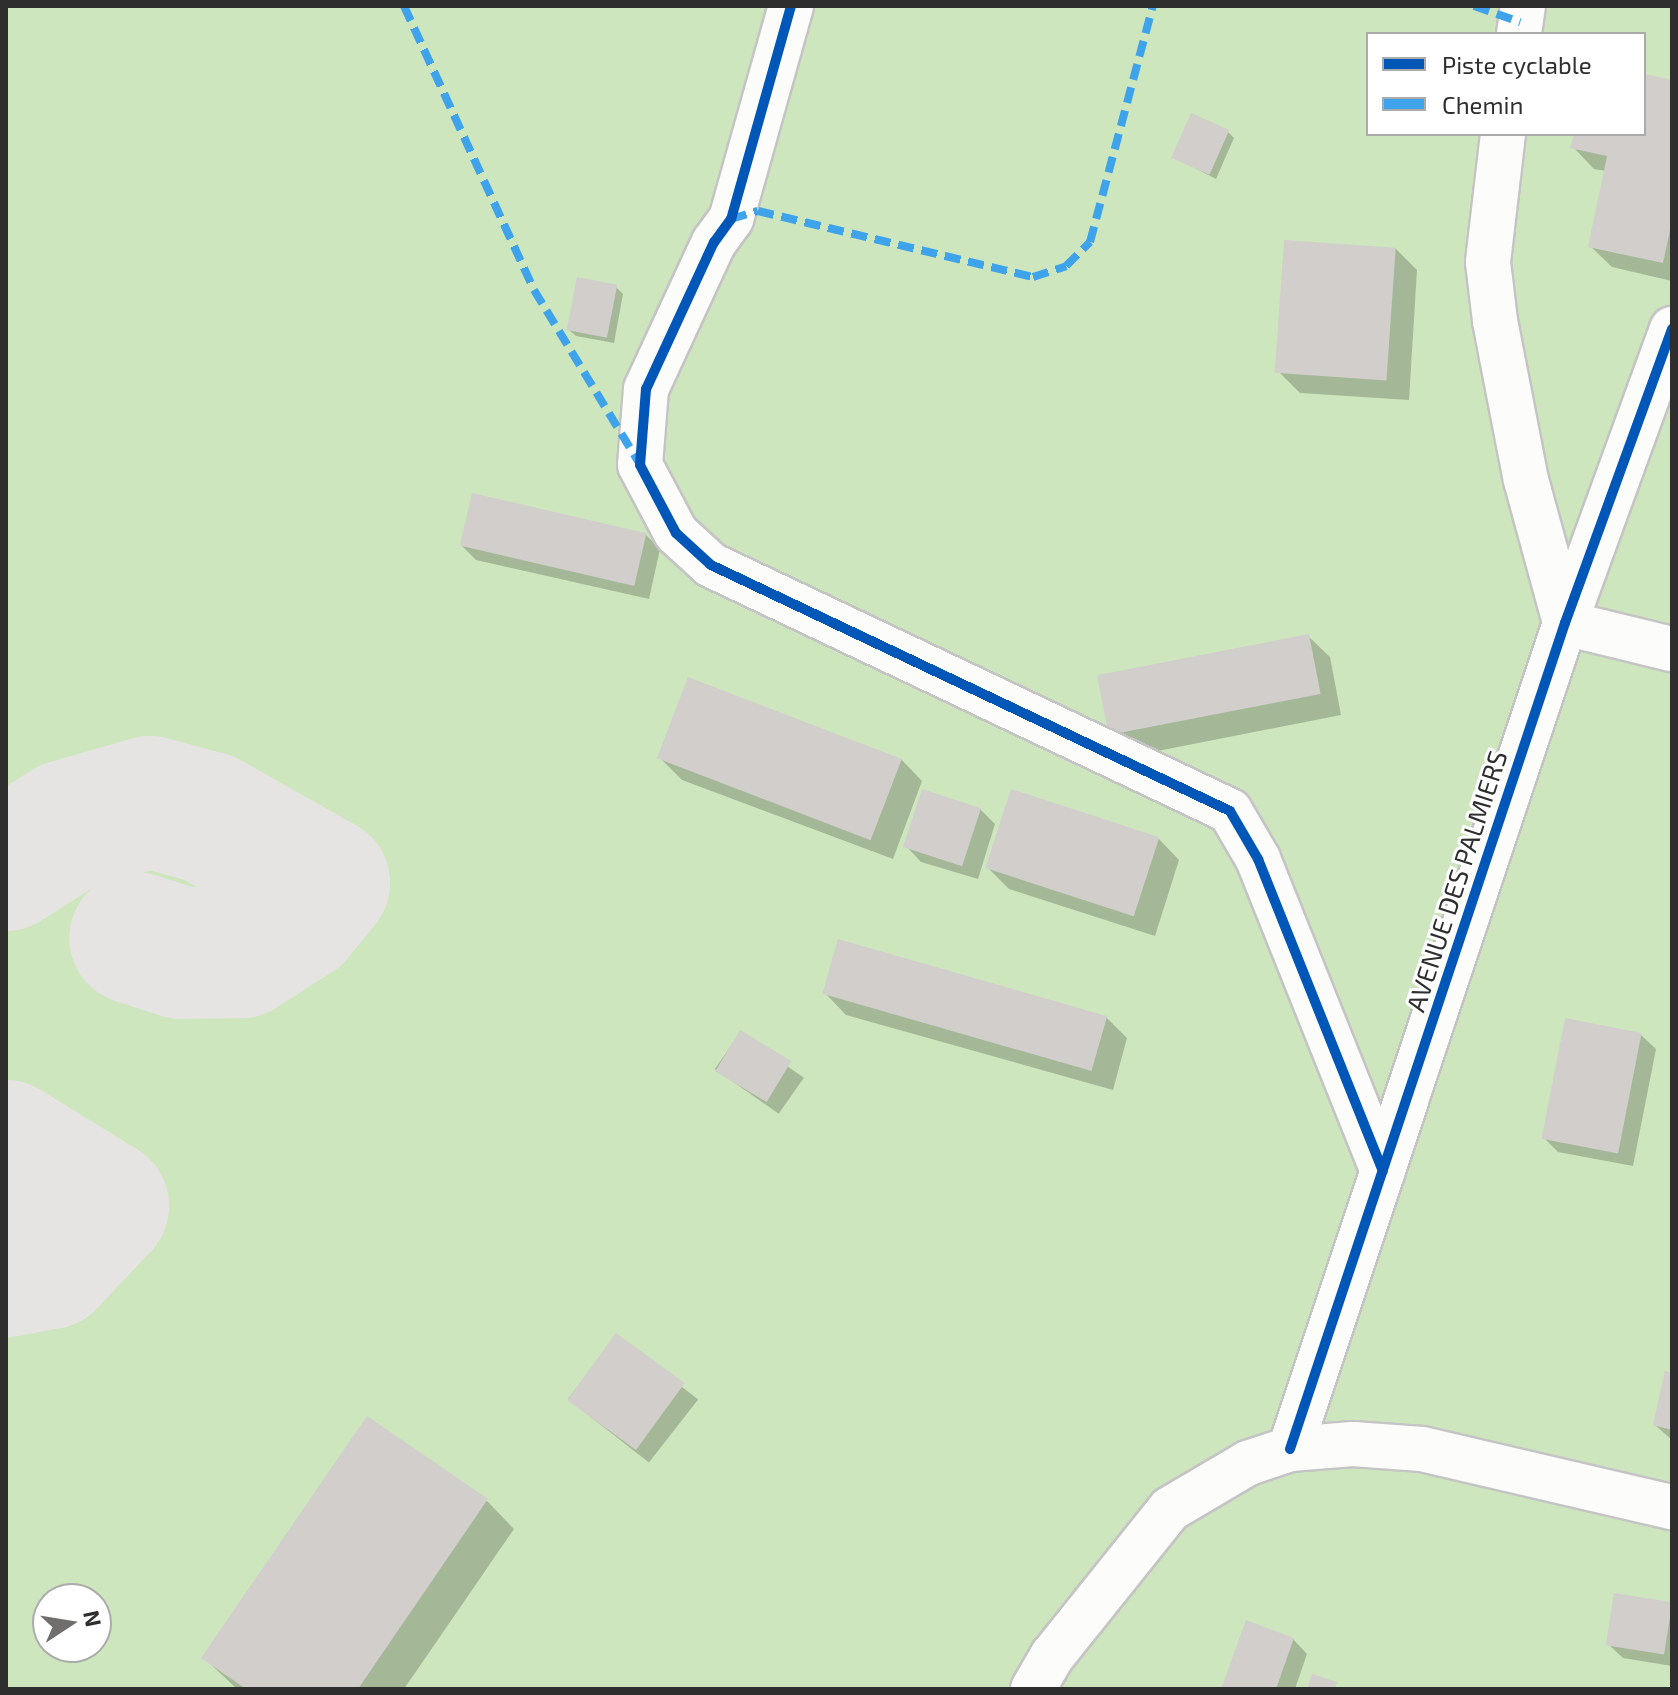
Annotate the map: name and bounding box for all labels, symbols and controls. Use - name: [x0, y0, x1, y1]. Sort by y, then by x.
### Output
- legend: [1366, 32, 1646, 136]
- text: Piste cyclable: [1442, 50, 1592, 79]
- text: Chemin: [1442, 90, 1523, 119]
- street label: AVENUE DES PALMIERS: [1399, 747, 1513, 1015]
- north arrow: [32, 1583, 112, 1663]
- text: N: [79, 1608, 108, 1629]

